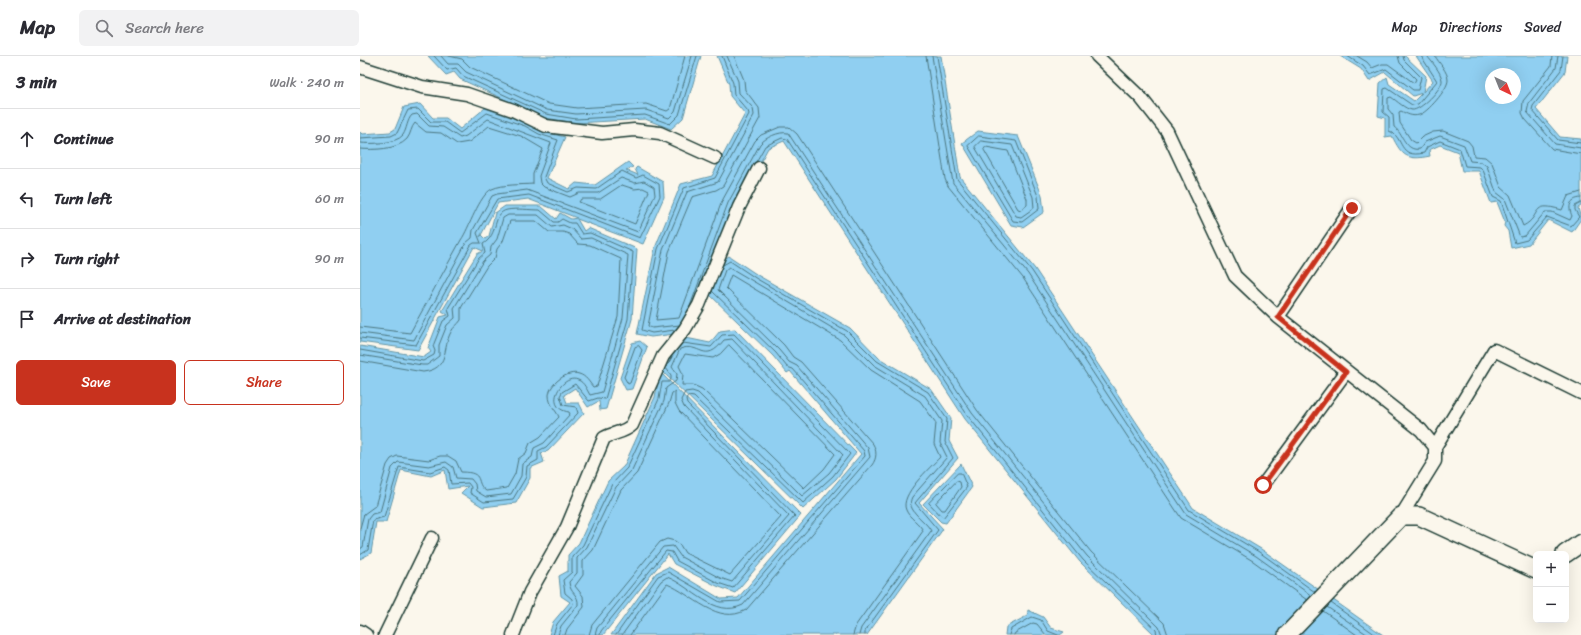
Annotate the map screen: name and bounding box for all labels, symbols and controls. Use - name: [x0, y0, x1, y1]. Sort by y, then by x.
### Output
- search box: [79, 10, 359, 46]
- text: Map: [20, 11, 55, 44]
- text: Search here: [125, 15, 204, 41]
- text: Map: [1391, 15, 1417, 40]
- text: Directions: [1439, 15, 1502, 40]
- text: Saved: [1524, 15, 1561, 40]
- icon: search: [93, 17, 115, 39]
- text: 3 min: [16, 67, 57, 97]
- north arrow: [1485, 68, 1521, 104]
- text: Walk · 240 m: [269, 71, 344, 94]
- text: Continue: [54, 126, 114, 152]
- text: 90 m: [314, 127, 344, 150]
- icon: ahead: [16, 128, 38, 150]
- text: Turn left: [54, 186, 112, 212]
- text: 60 m: [315, 187, 344, 210]
- icon: left: [16, 188, 38, 210]
- route end: [1343, 199, 1361, 217]
- text: Turn right: [54, 246, 119, 272]
- text: 90 m: [314, 247, 344, 270]
- icon: right: [16, 248, 38, 270]
- text: Arrive at destination: [54, 306, 191, 332]
- icon: arrive: [16, 308, 38, 330]
- button: Save: [16, 360, 176, 405]
- button: Share: [184, 360, 344, 405]
- route start: [1254, 476, 1272, 494]
- map controls: [1533, 551, 1569, 623]
- button: +: [1533, 551, 1569, 587]
- button: −: [1533, 587, 1569, 623]

